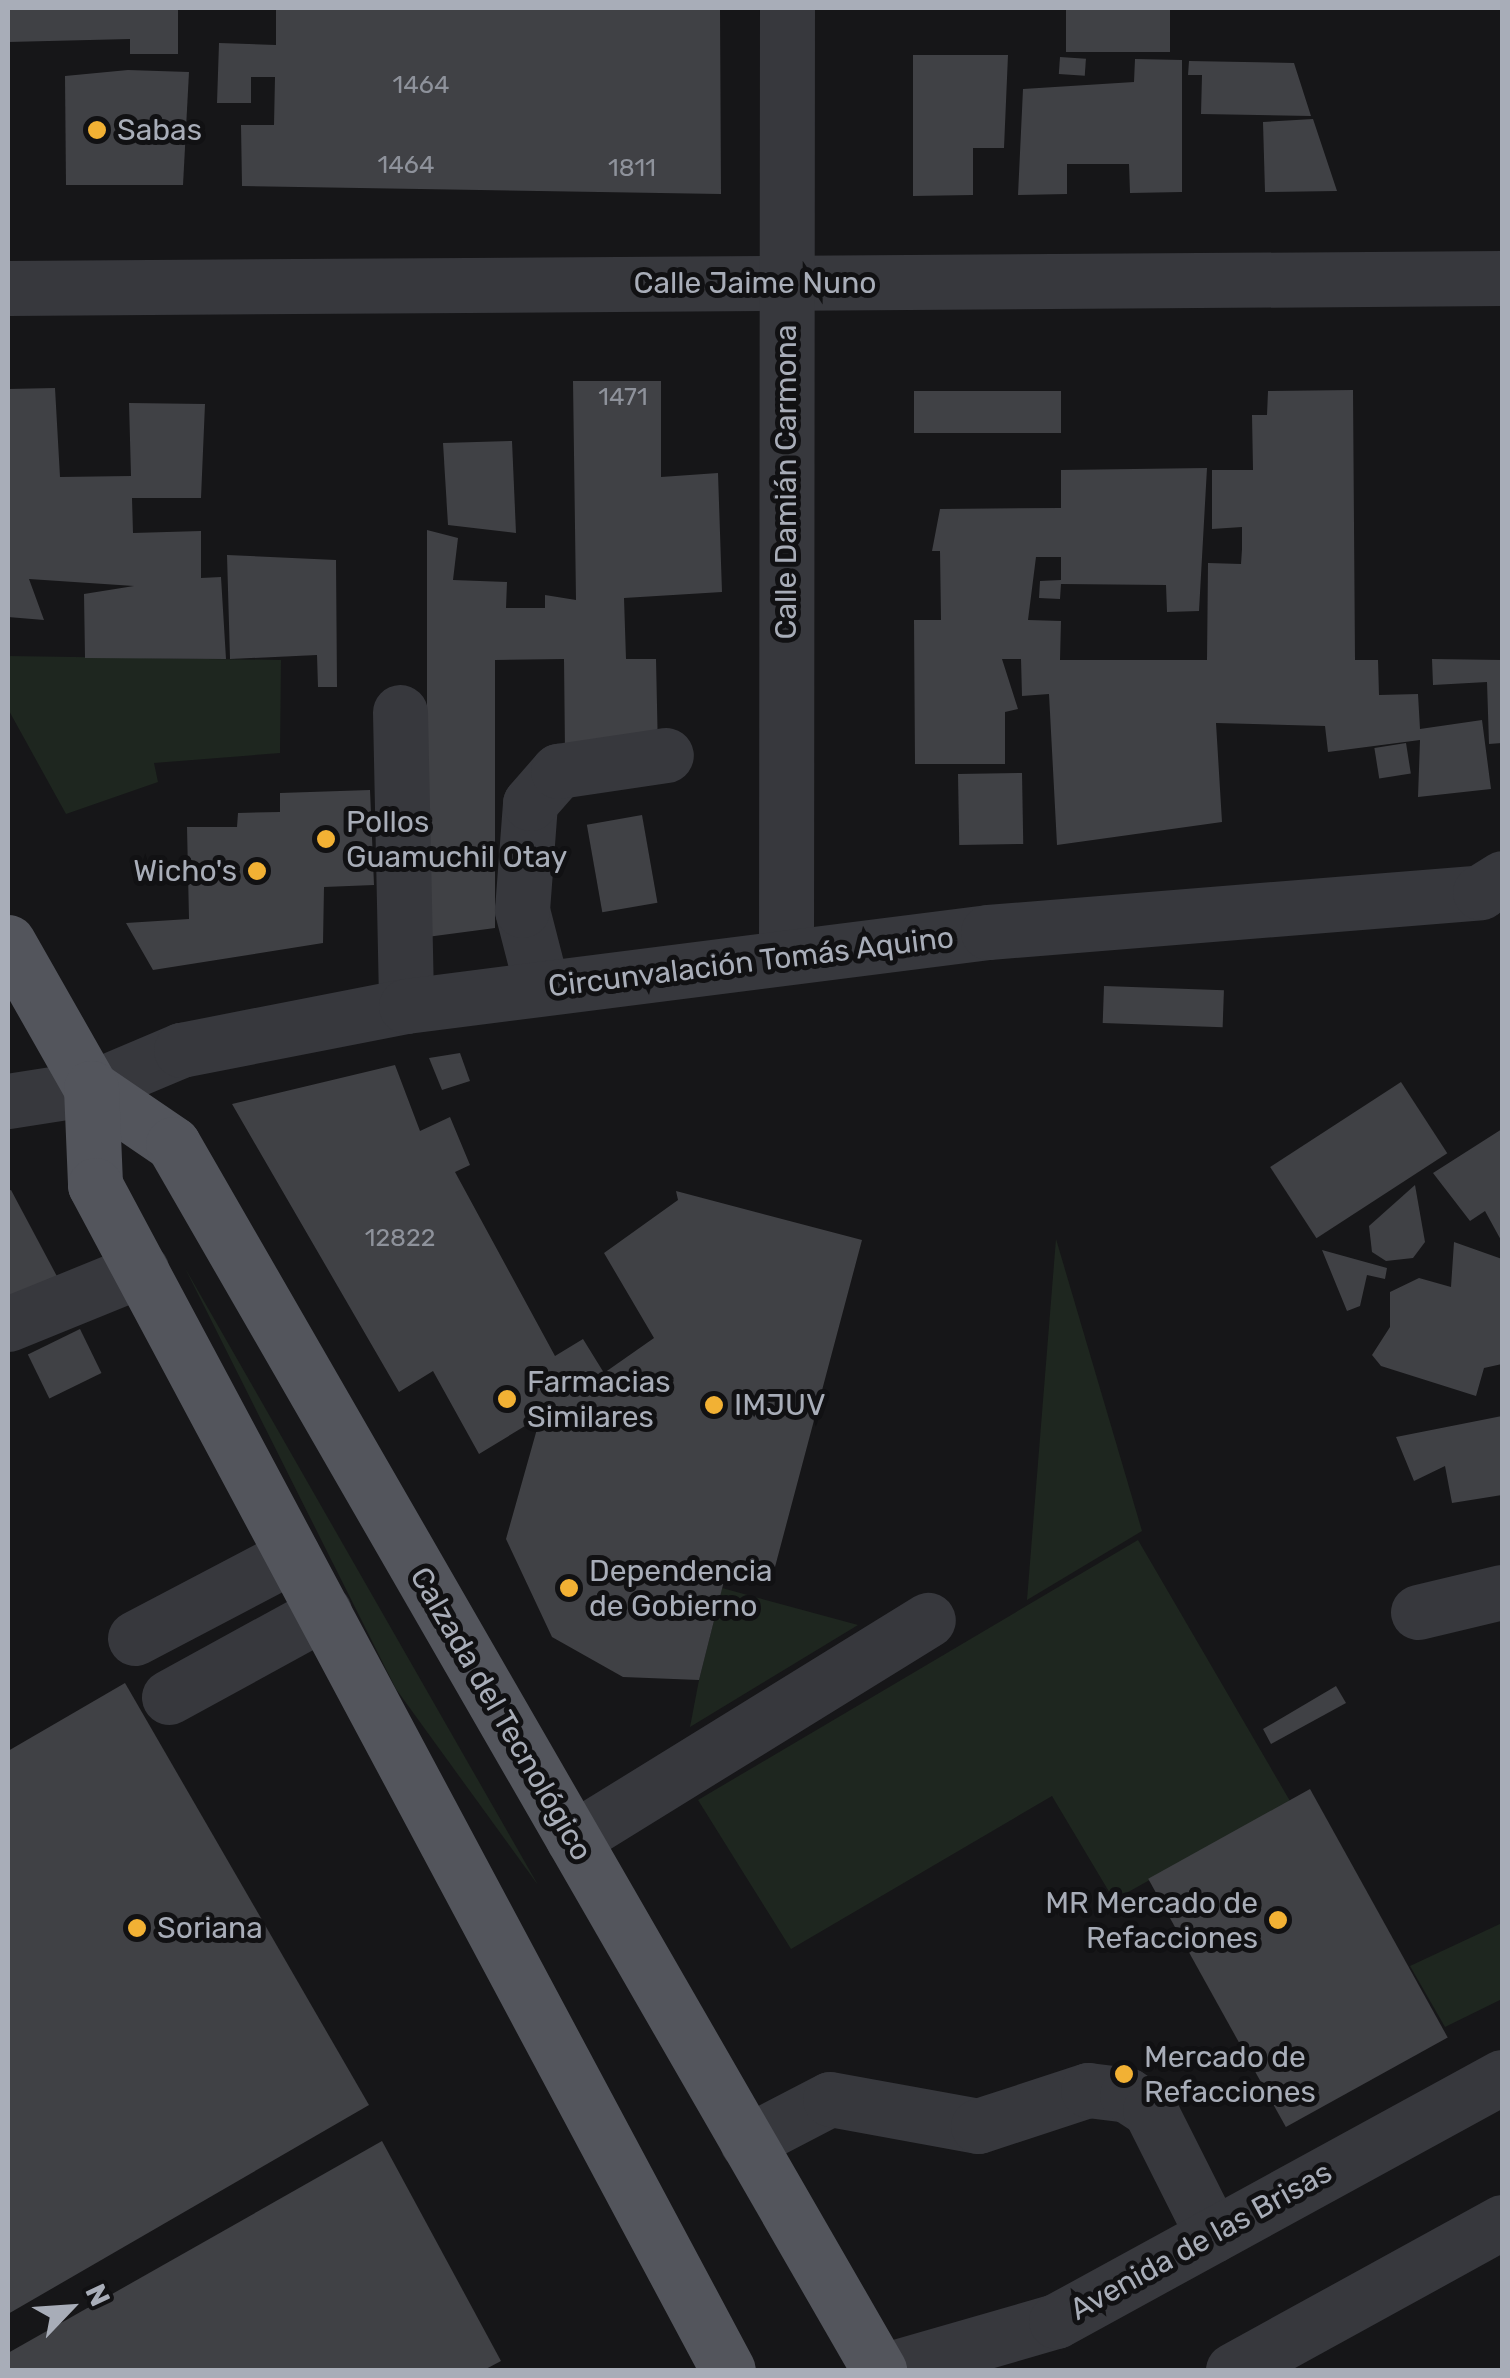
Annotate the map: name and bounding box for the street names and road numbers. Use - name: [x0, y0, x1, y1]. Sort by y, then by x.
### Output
- street label: Calle Jaime Nuno: [633, 265, 877, 301]
- street label: Calle Damián Carmona: [768, 324, 804, 640]
- street label: Circunvalación Tomás Aquino: [545, 919, 957, 1005]
- street label: Calzada del Tecnológico: [402, 1561, 600, 1867]
- street label: Avenida de las Brisas: [1064, 2154, 1338, 2328]

